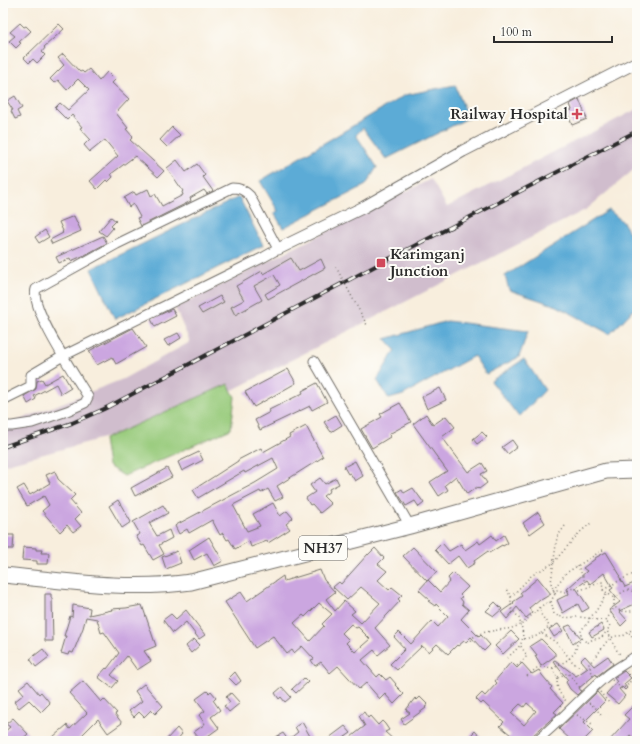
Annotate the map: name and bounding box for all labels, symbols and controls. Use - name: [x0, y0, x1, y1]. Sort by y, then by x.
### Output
- scale bar: [494, 18, 612, 44]
- text: 100 m: [500, 24, 533, 40]
- place label: Railway Hospital: [450, 104, 569, 124]
- marker: Railway Hospital: [571, 108, 583, 120]
- place label: Karimganj Junction: [388, 244, 465, 281]
- marker: Karimganj Junction: [375, 257, 387, 269]
- road number: NH37: [299, 536, 347, 560]

